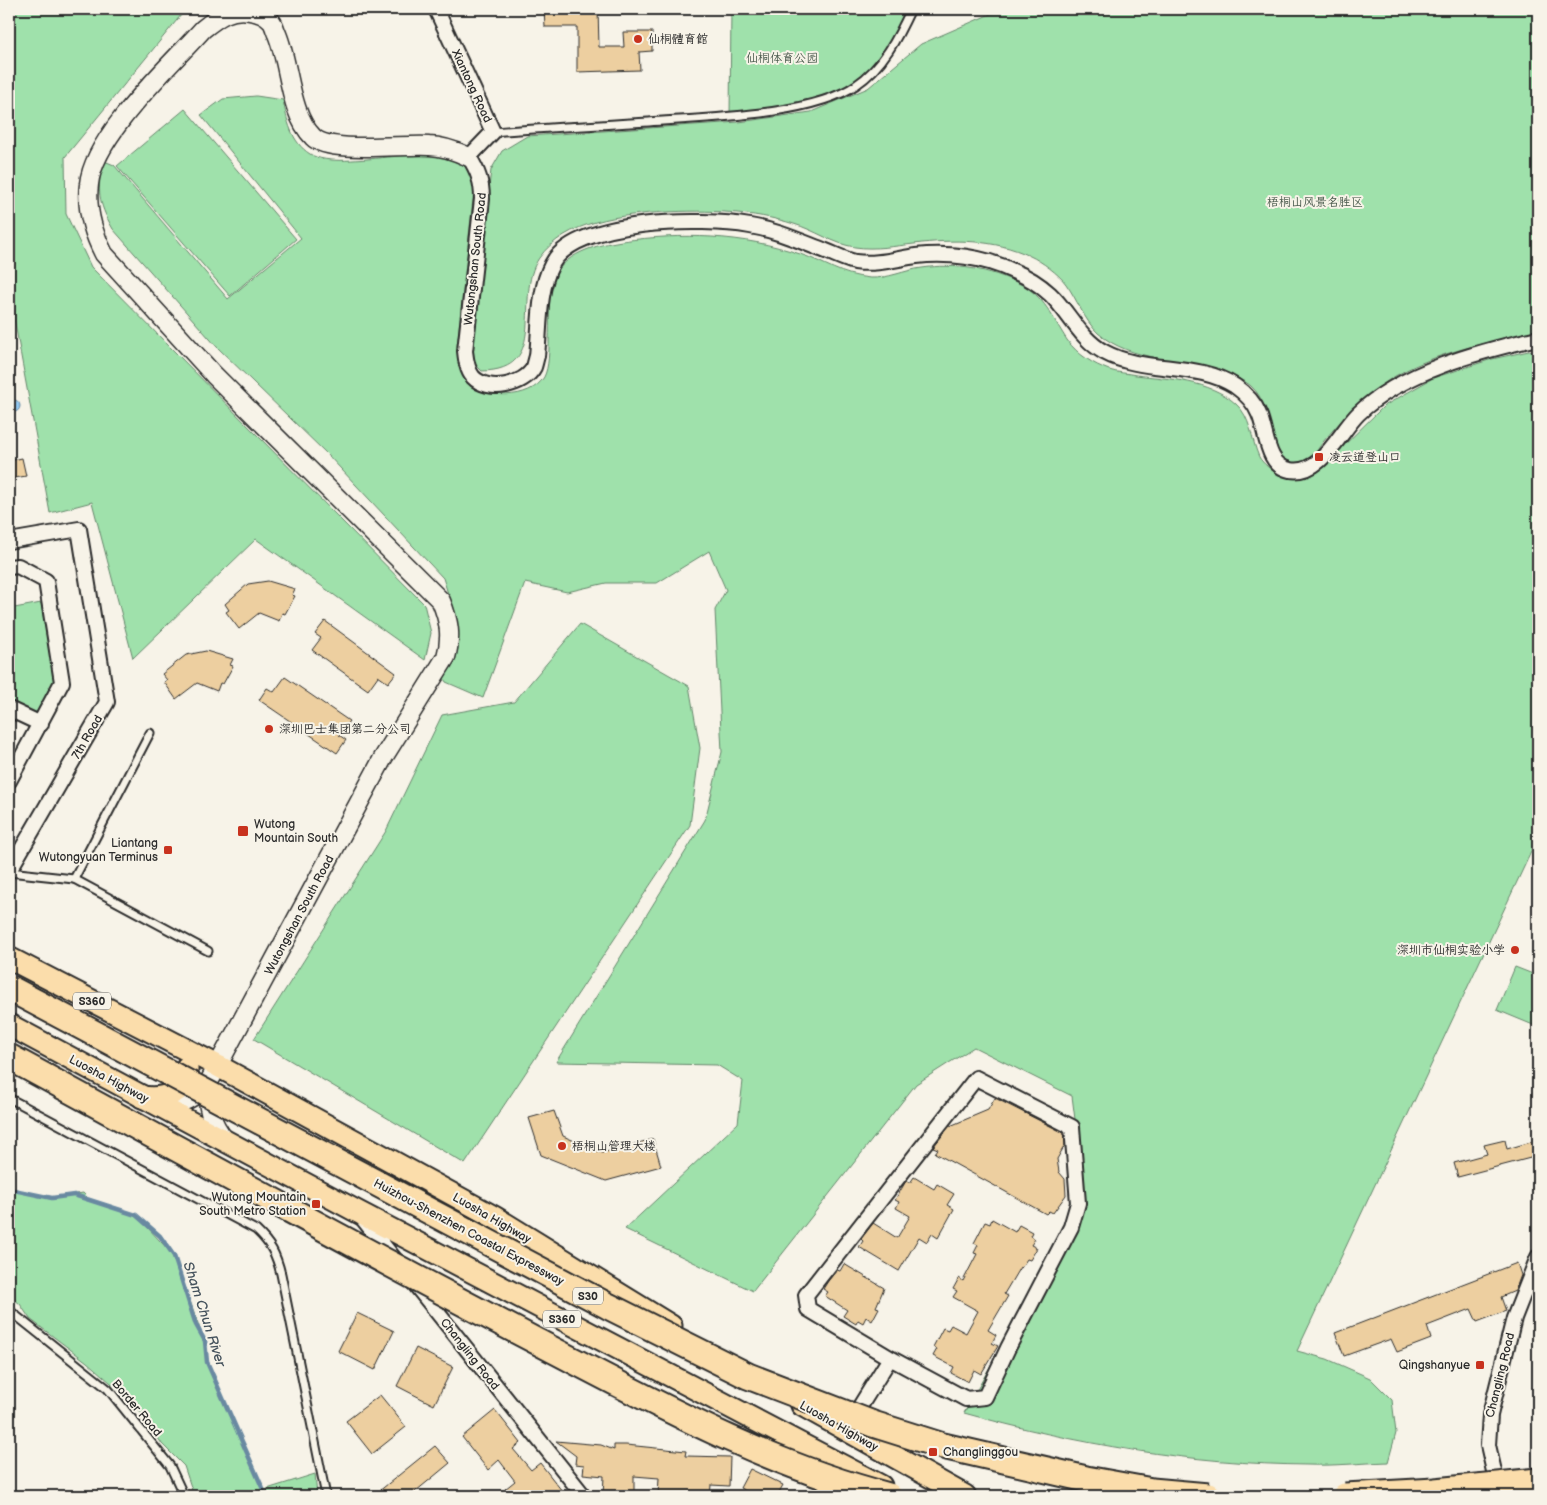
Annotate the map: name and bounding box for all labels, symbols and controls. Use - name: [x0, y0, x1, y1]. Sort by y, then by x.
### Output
- place label: 仙桐體育館: [648, 32, 708, 47]
- marker: 仙桐體育館: [632, 33, 644, 45]
- street label: Xiantong Road: [448, 46, 495, 125]
- park label: 仙桐体育公园: [746, 51, 818, 66]
- street label: Wutongshan South Road: [461, 192, 490, 326]
- park label: 梧桐山风景名胜区: [1267, 195, 1363, 210]
- place label: 凌云道登山口: [1329, 450, 1401, 465]
- marker: 凌云道登山口: [1313, 451, 1325, 463]
- street label: 7th Road: [69, 712, 106, 762]
- place label: 深圳巴士集团第二分公司: [279, 722, 411, 737]
- marker: 深圳巴士集团第二分公司: [263, 723, 275, 735]
- place label: Wutong Mountain South: [254, 817, 339, 846]
- marker: Wutong Mountain South: [236, 824, 250, 838]
- place label: Liantang Wutongyuan Terminus: [39, 836, 158, 865]
- marker: Liantang Wutongyuan Terminus: [162, 844, 174, 856]
- street label: Wutongshan South Road: [261, 853, 337, 978]
- place label: 深圳市仙桐实验小学: [1397, 943, 1505, 958]
- marker: 深圳市仙桐实验小学: [1509, 944, 1521, 956]
- road number: S360: [73, 992, 111, 1009]
- street label: Luosha Highway: [66, 1052, 152, 1107]
- place label: 梧桐山管理大楼: [572, 1139, 656, 1154]
- marker: 梧桐山管理大楼: [556, 1140, 568, 1152]
- street label: Huizhou-Shenzhen Coastal Expressway: [371, 1176, 567, 1289]
- place label: Wutong Mountain South Metro Station: [199, 1190, 306, 1219]
- street label: Luosha Highway: [450, 1190, 534, 1247]
- marker: Wutong Mountain South Metro Station: [310, 1198, 322, 1210]
- water label: Sham Chun River: [180, 1260, 230, 1370]
- road number: S30: [573, 1288, 603, 1304]
- road number: S360: [543, 1310, 581, 1328]
- street label: Changling Road: [437, 1315, 502, 1393]
- street label: Changling Road: [1483, 1331, 1518, 1419]
- place label: Qingshanyue: [1399, 1358, 1470, 1373]
- marker: Qingshanyue: [1474, 1359, 1486, 1371]
- street label: Border Road: [108, 1377, 165, 1440]
- street label: Luosha Highway: [797, 1398, 881, 1455]
- place label: Changlinggou: [943, 1445, 1018, 1460]
- marker: Changlinggou: [927, 1446, 939, 1458]

